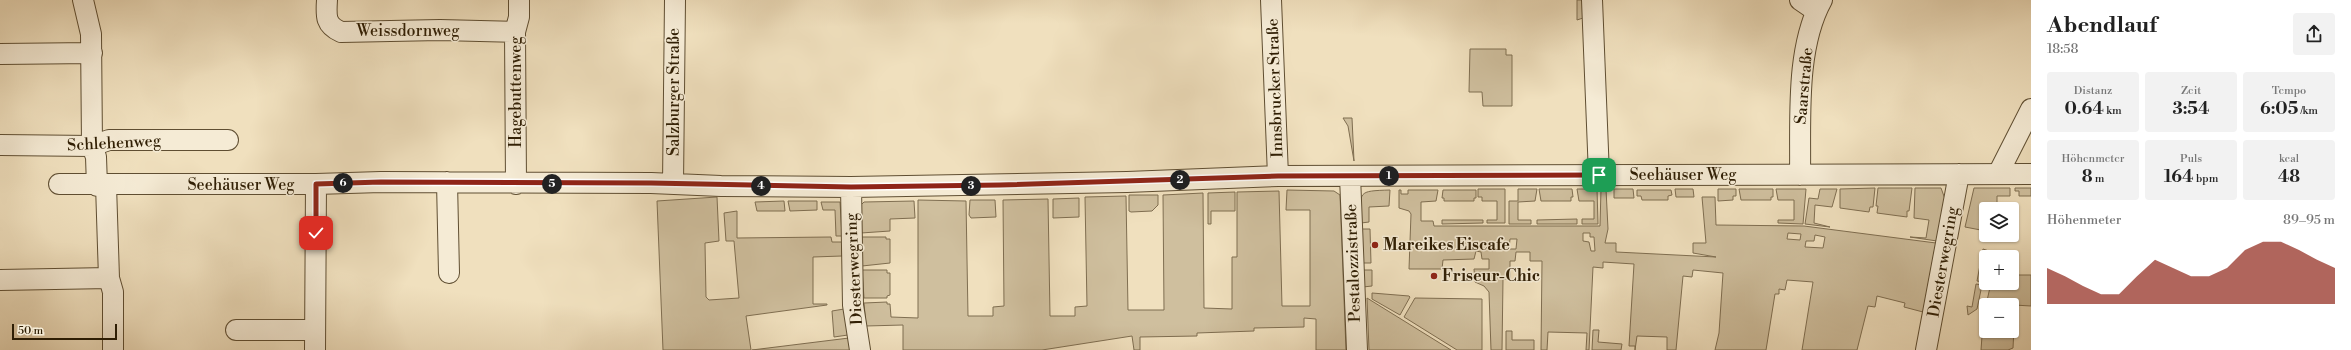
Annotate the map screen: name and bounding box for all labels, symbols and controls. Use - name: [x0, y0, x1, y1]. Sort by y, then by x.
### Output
- text: Abendlauf: [2047, 12, 2157, 39]
- button: share: [2293, 13, 2335, 55]
- street label: Innsbrucker Straße: [1263, 18, 1287, 158]
- street label: Weissdornweg: [356, 21, 460, 41]
- street label: Salzburger Straße: [664, 28, 684, 156]
- street label: Hagebuttenweg: [506, 36, 526, 148]
- text: 18:58: [2047, 41, 2078, 57]
- street label: Saarstraße: [1791, 47, 1817, 125]
- text: Distanz: [2074, 84, 2112, 98]
- text: Zeit: [2181, 84, 2201, 98]
- text: Tempo: [2272, 84, 2306, 98]
- text: 0.64: [2064, 98, 2104, 120]
- text: 3:54: [2172, 98, 2210, 120]
- text: 6:05: [2260, 98, 2298, 120]
- text: km: [2104, 104, 2122, 118]
- text: /km: [2298, 104, 2318, 118]
- street label: Schlehenweg: [67, 131, 162, 155]
- text: Höhenmeter: [2062, 152, 2124, 166]
- text: Puls: [2180, 152, 2202, 166]
- text: kcal: [2279, 152, 2299, 166]
- pin: [1582, 158, 1616, 192]
- icon: arrive: [1588, 164, 1610, 186]
- street label: Seehäuser Weg: [1629, 165, 1737, 185]
- pin: 1: [1379, 166, 1399, 186]
- text: 8: [2082, 166, 2092, 188]
- text: 164: [2164, 166, 2194, 188]
- text: 48: [2278, 166, 2300, 188]
- text: 1: [1386, 169, 1392, 183]
- pin: 2: [1170, 170, 1190, 190]
- text: m: [2092, 172, 2104, 186]
- text: bpm: [2194, 172, 2218, 186]
- pin: 6: [333, 173, 353, 193]
- text: 2: [1177, 173, 1183, 187]
- pin: 5: [542, 174, 562, 194]
- street label: Seehäuser Weg: [187, 175, 295, 195]
- text: 6: [340, 176, 346, 190]
- pin: 4: [751, 176, 771, 196]
- pin: 3: [961, 176, 981, 196]
- text: 5: [549, 177, 555, 191]
- text: 4: [757, 179, 765, 193]
- text: 3: [968, 179, 974, 193]
- map controls: [1979, 202, 2019, 338]
- button: layers: [1979, 202, 2019, 242]
- street label: Pestalozzistraße: [1341, 204, 1365, 322]
- street label: Diesterwegring: [1923, 204, 1963, 319]
- street label: Diesterwegring: [841, 212, 867, 326]
- text: Höhenmeter: [2047, 212, 2121, 228]
- text: 89–95 m: [2283, 212, 2335, 228]
- pin: [299, 216, 333, 250]
- icon: check: [305, 222, 327, 244]
- place label: Mareikes Eiscafe: [1383, 235, 1510, 255]
- marker: Mareikes Eiscafe: [1370, 240, 1380, 250]
- button: +: [1979, 250, 2019, 290]
- place label: Friseur-Chic: [1442, 266, 1540, 286]
- marker: Friseur-Chic: [1429, 271, 1439, 281]
- button: −: [1979, 298, 2019, 338]
- scale bar: [12, 322, 117, 341]
- text: 50 m: [18, 324, 43, 338]

